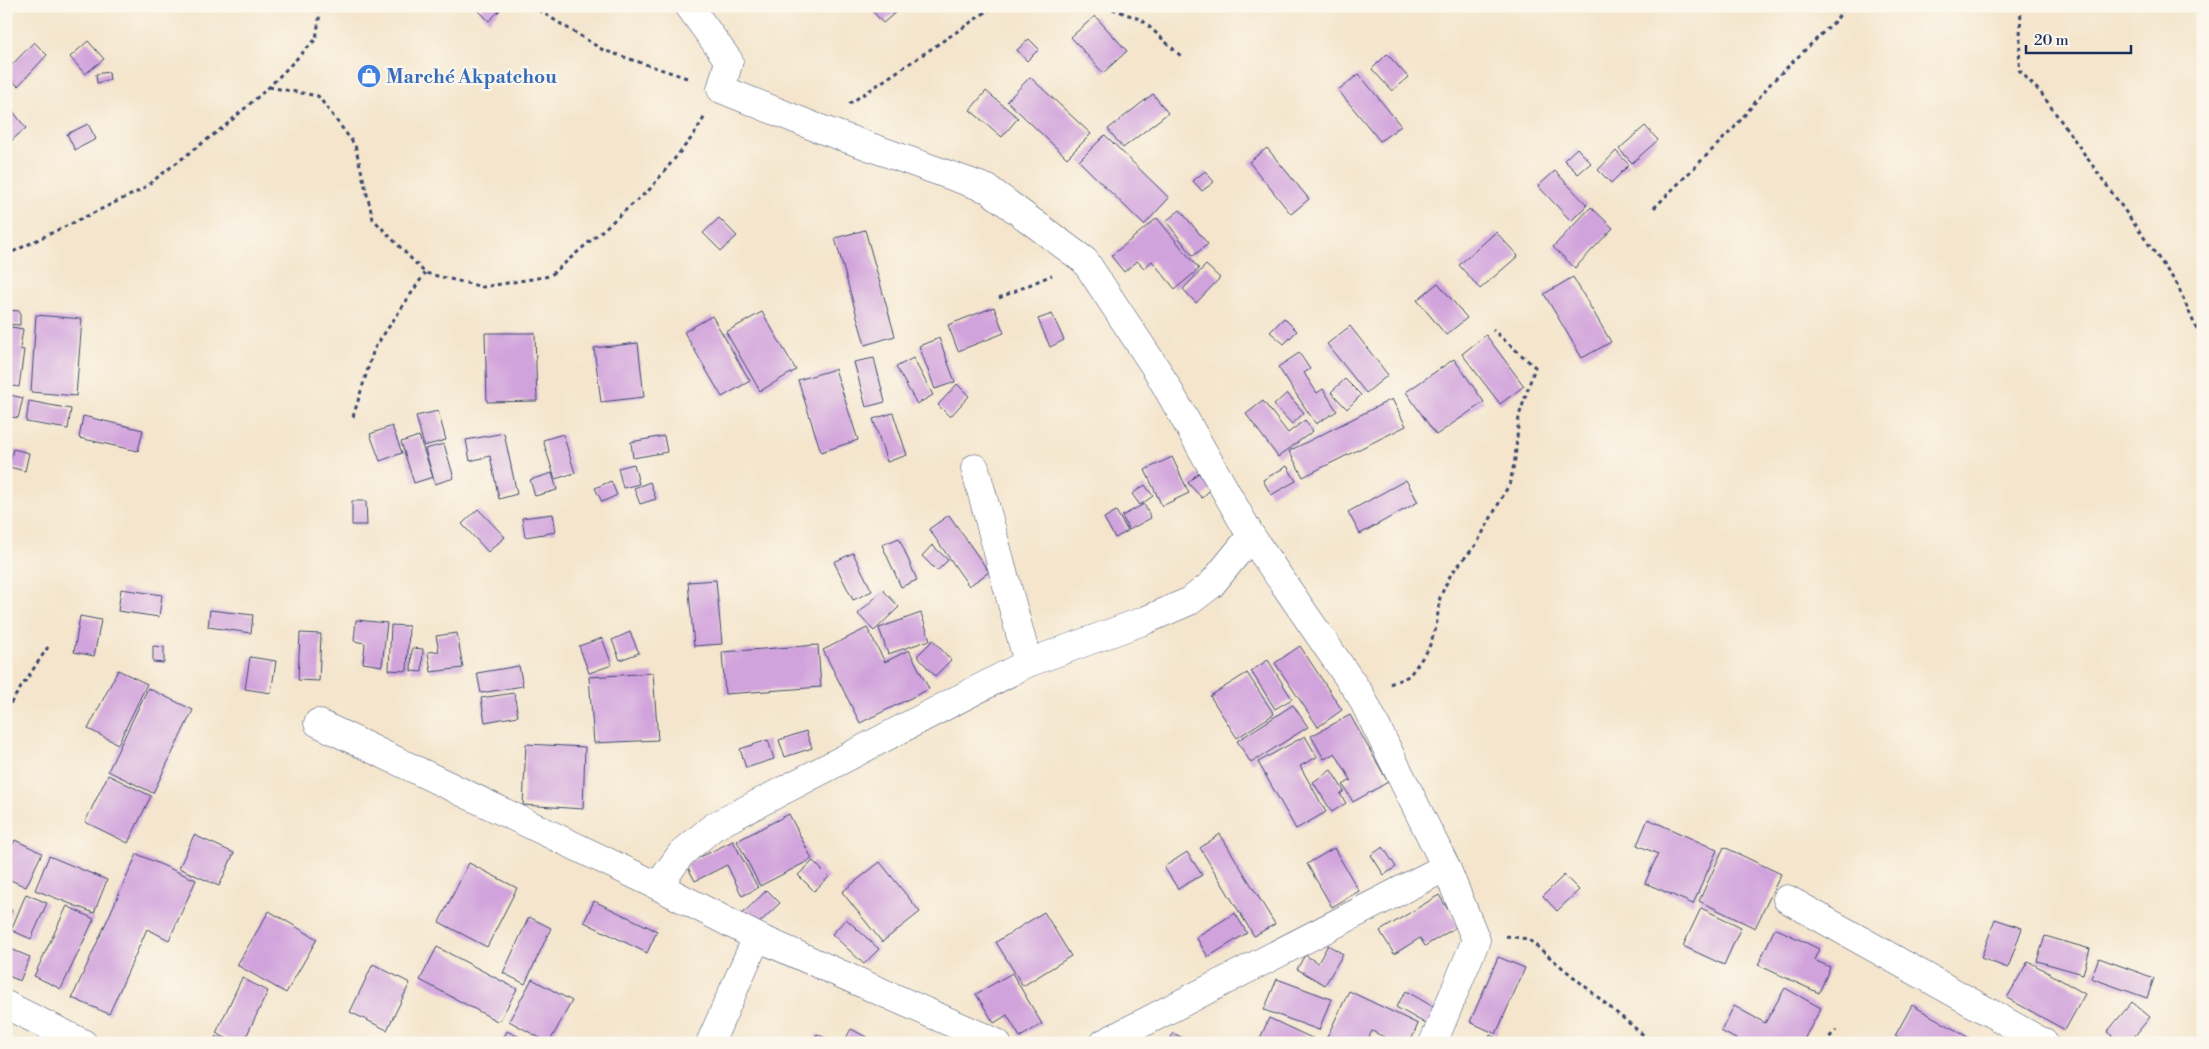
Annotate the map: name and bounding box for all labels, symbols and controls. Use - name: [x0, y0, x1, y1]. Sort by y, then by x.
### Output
- scale bar: [2026, 22, 2132, 54]
- text: 20 m: [2034, 31, 2069, 50]
- shop icon: Marché Akpatchou: [356, 63, 382, 89]
- place label: Marché Akpatchou: [386, 65, 557, 89]

